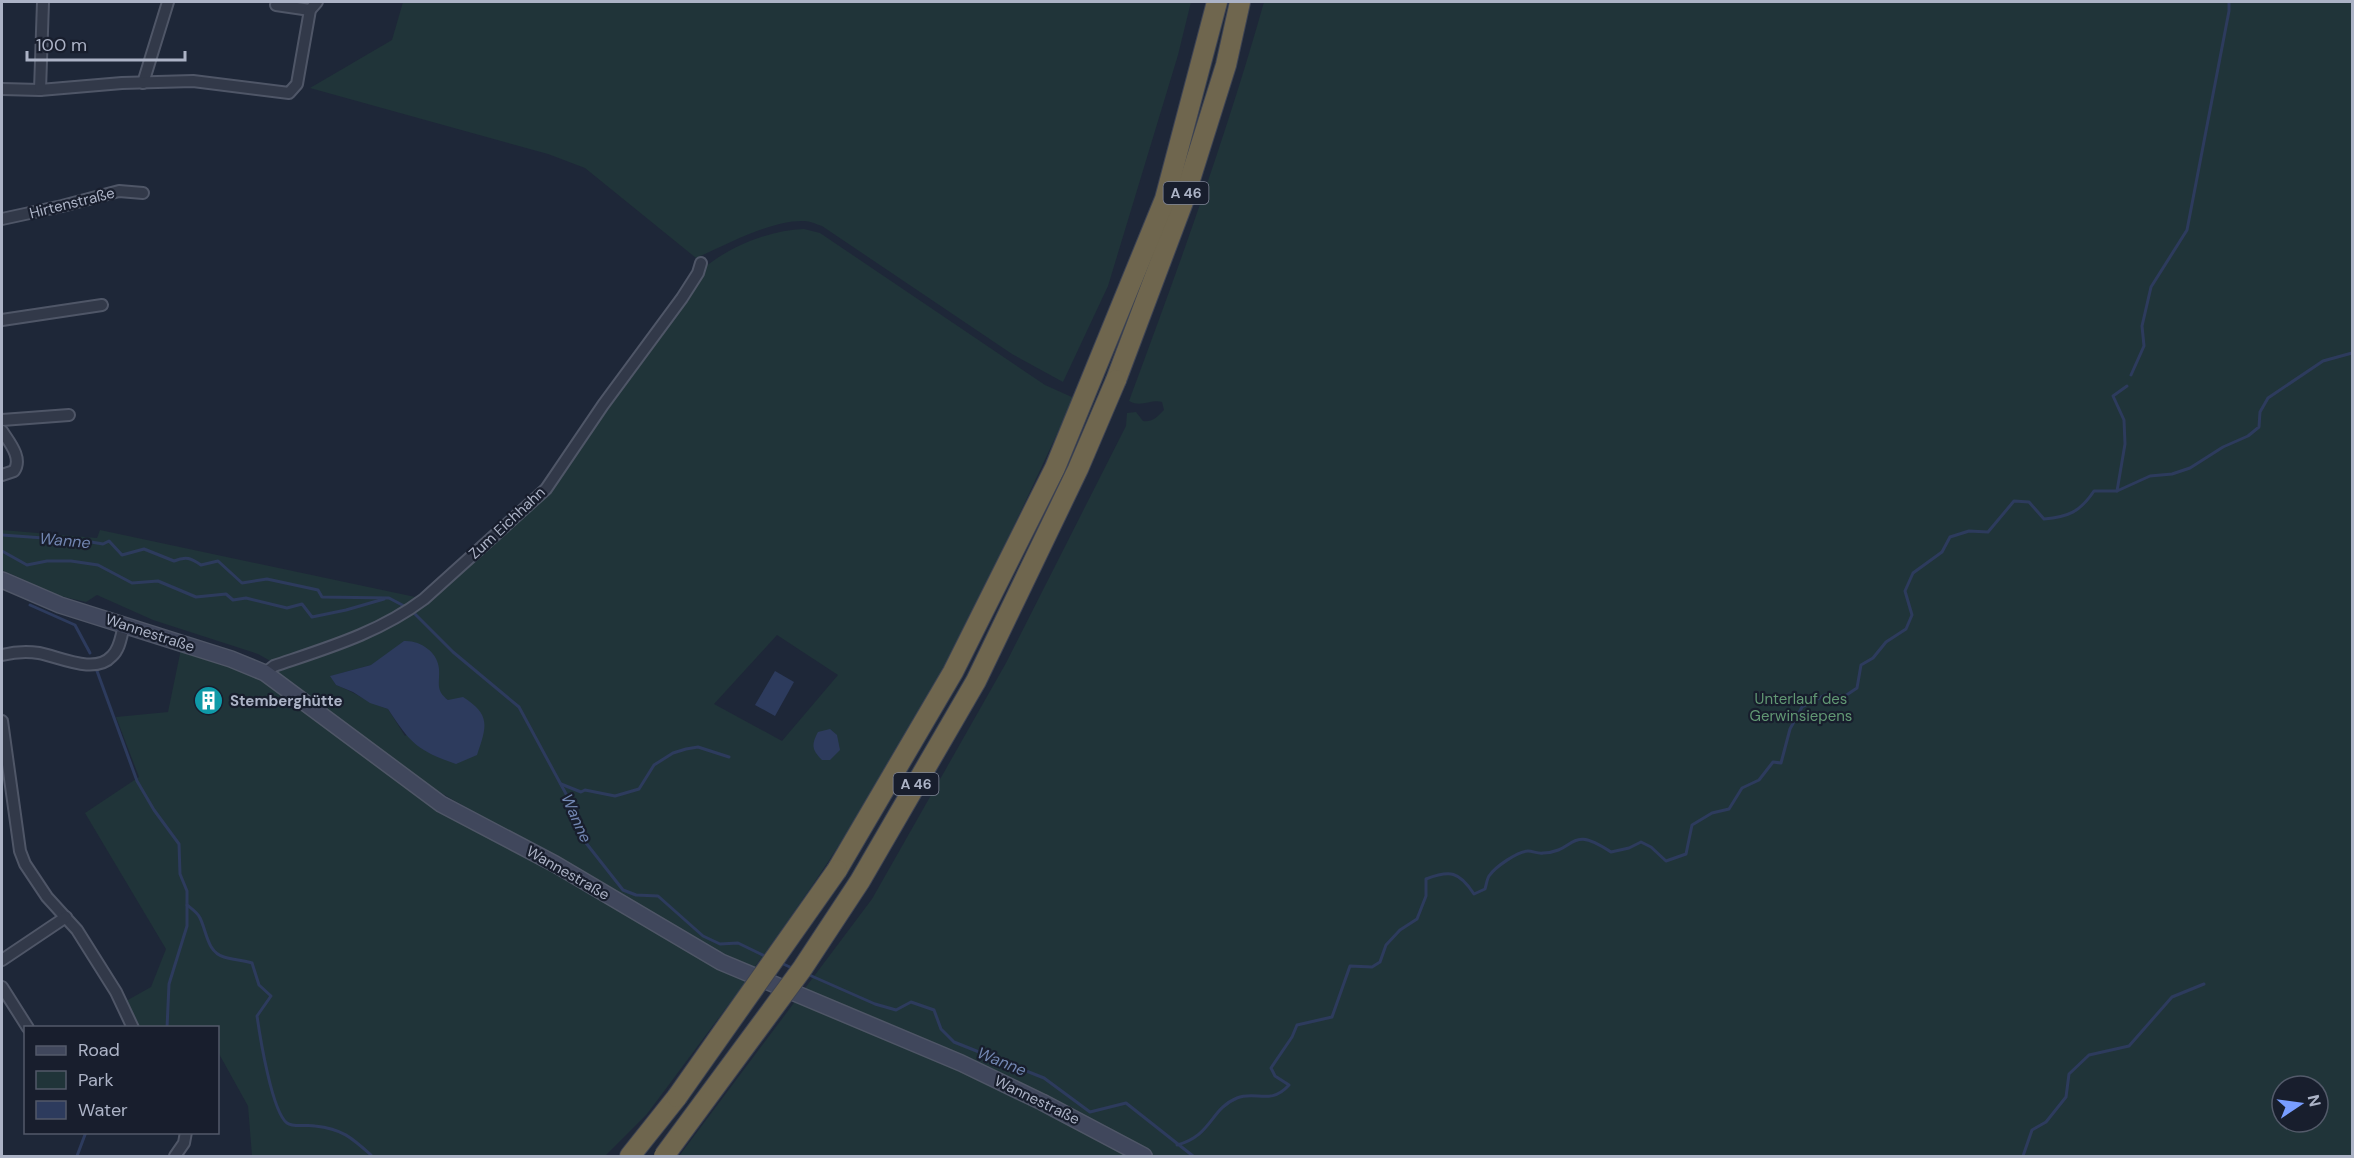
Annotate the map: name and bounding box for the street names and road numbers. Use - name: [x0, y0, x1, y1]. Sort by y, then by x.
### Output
- road number: A 46: [1164, 182, 1208, 204]
- street label: Hirtenstraße: [27, 183, 117, 223]
- street label: Zum Eichhahn: [465, 482, 549, 564]
- street label: Wannestraße: [103, 609, 197, 657]
- road number: A 46: [894, 773, 938, 795]
- street label: Wannestraße: [523, 841, 613, 905]
- street label: Wannestraße: [991, 1071, 1083, 1129]

